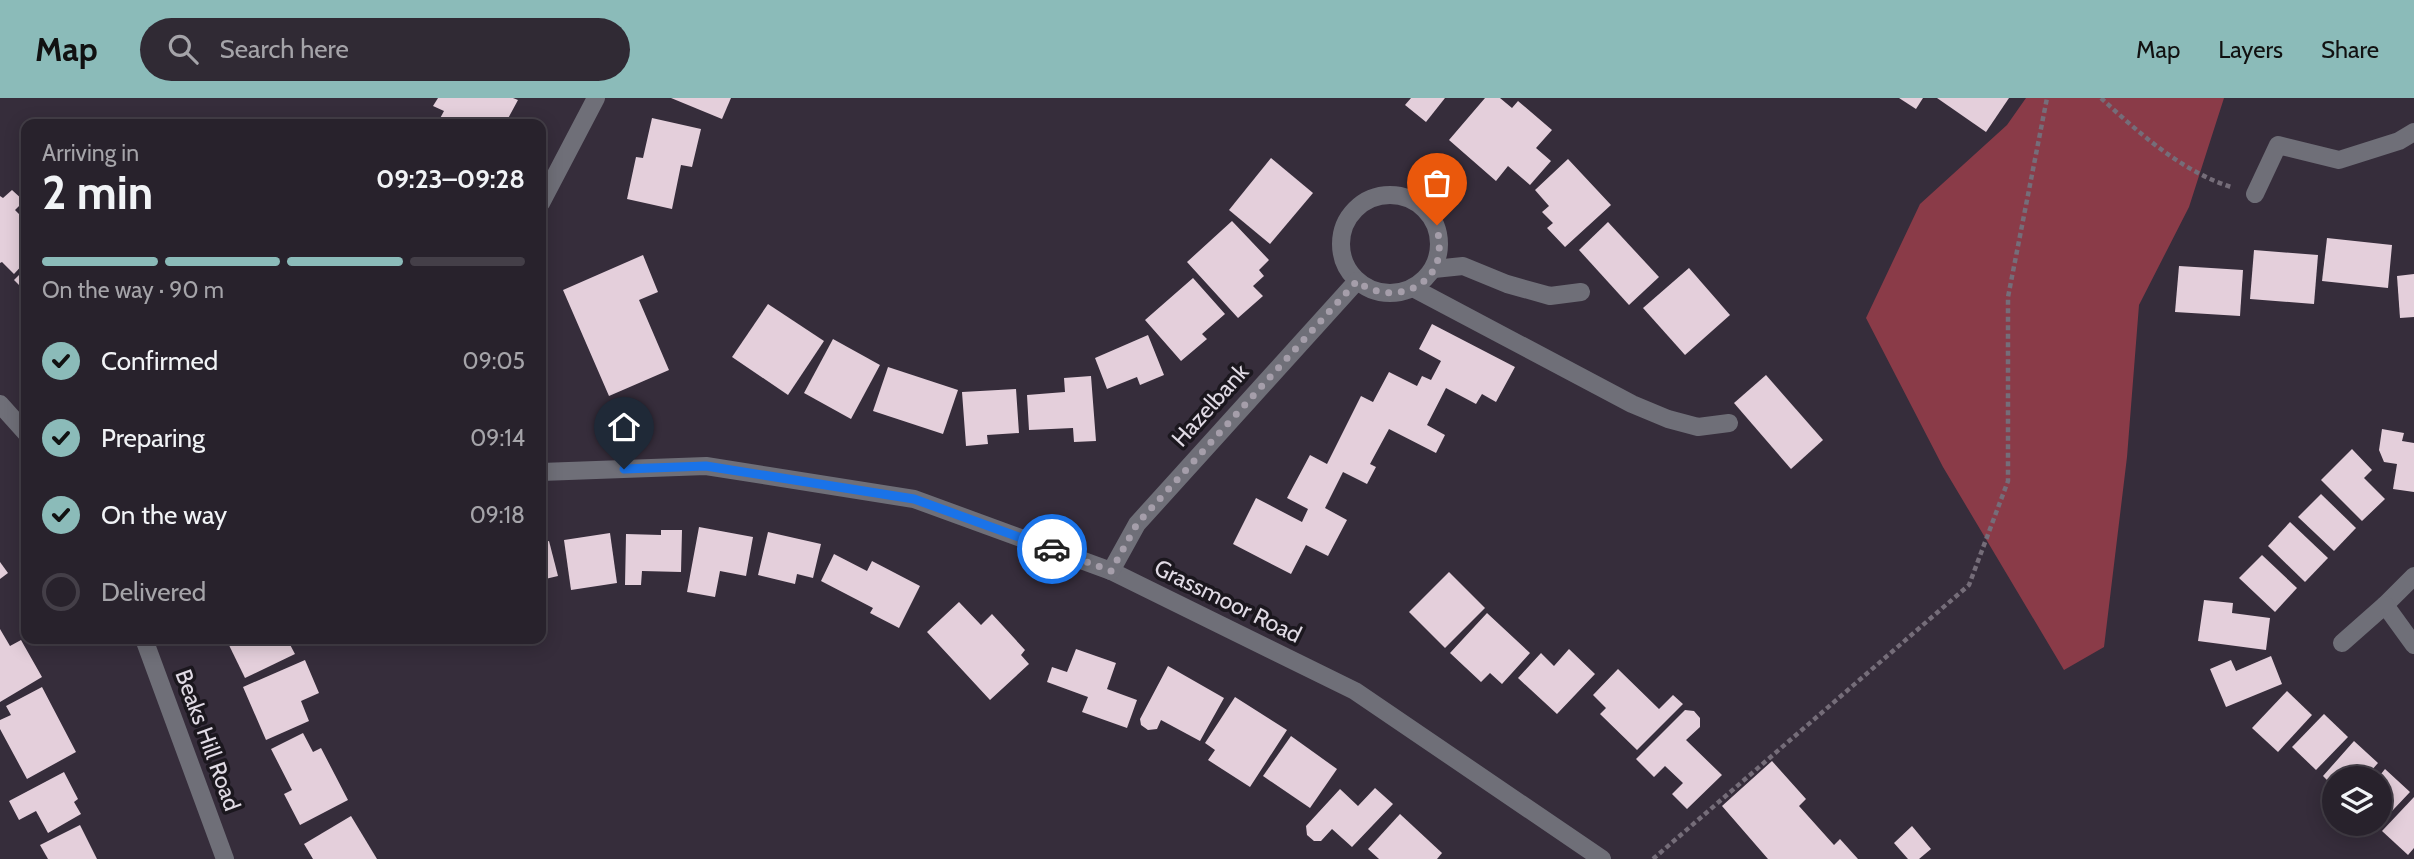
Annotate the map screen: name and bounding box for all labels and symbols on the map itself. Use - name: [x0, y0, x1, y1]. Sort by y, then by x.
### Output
- pin: [1407, 153, 1467, 225]
- street label: Hazelbank: [1166, 357, 1255, 452]
- pin: [594, 397, 654, 469]
- courier: [1017, 514, 1087, 584]
- street label: Grassmoor Road: [1150, 553, 1306, 649]
- street label: Beaks Hill Road: [169, 665, 247, 815]

